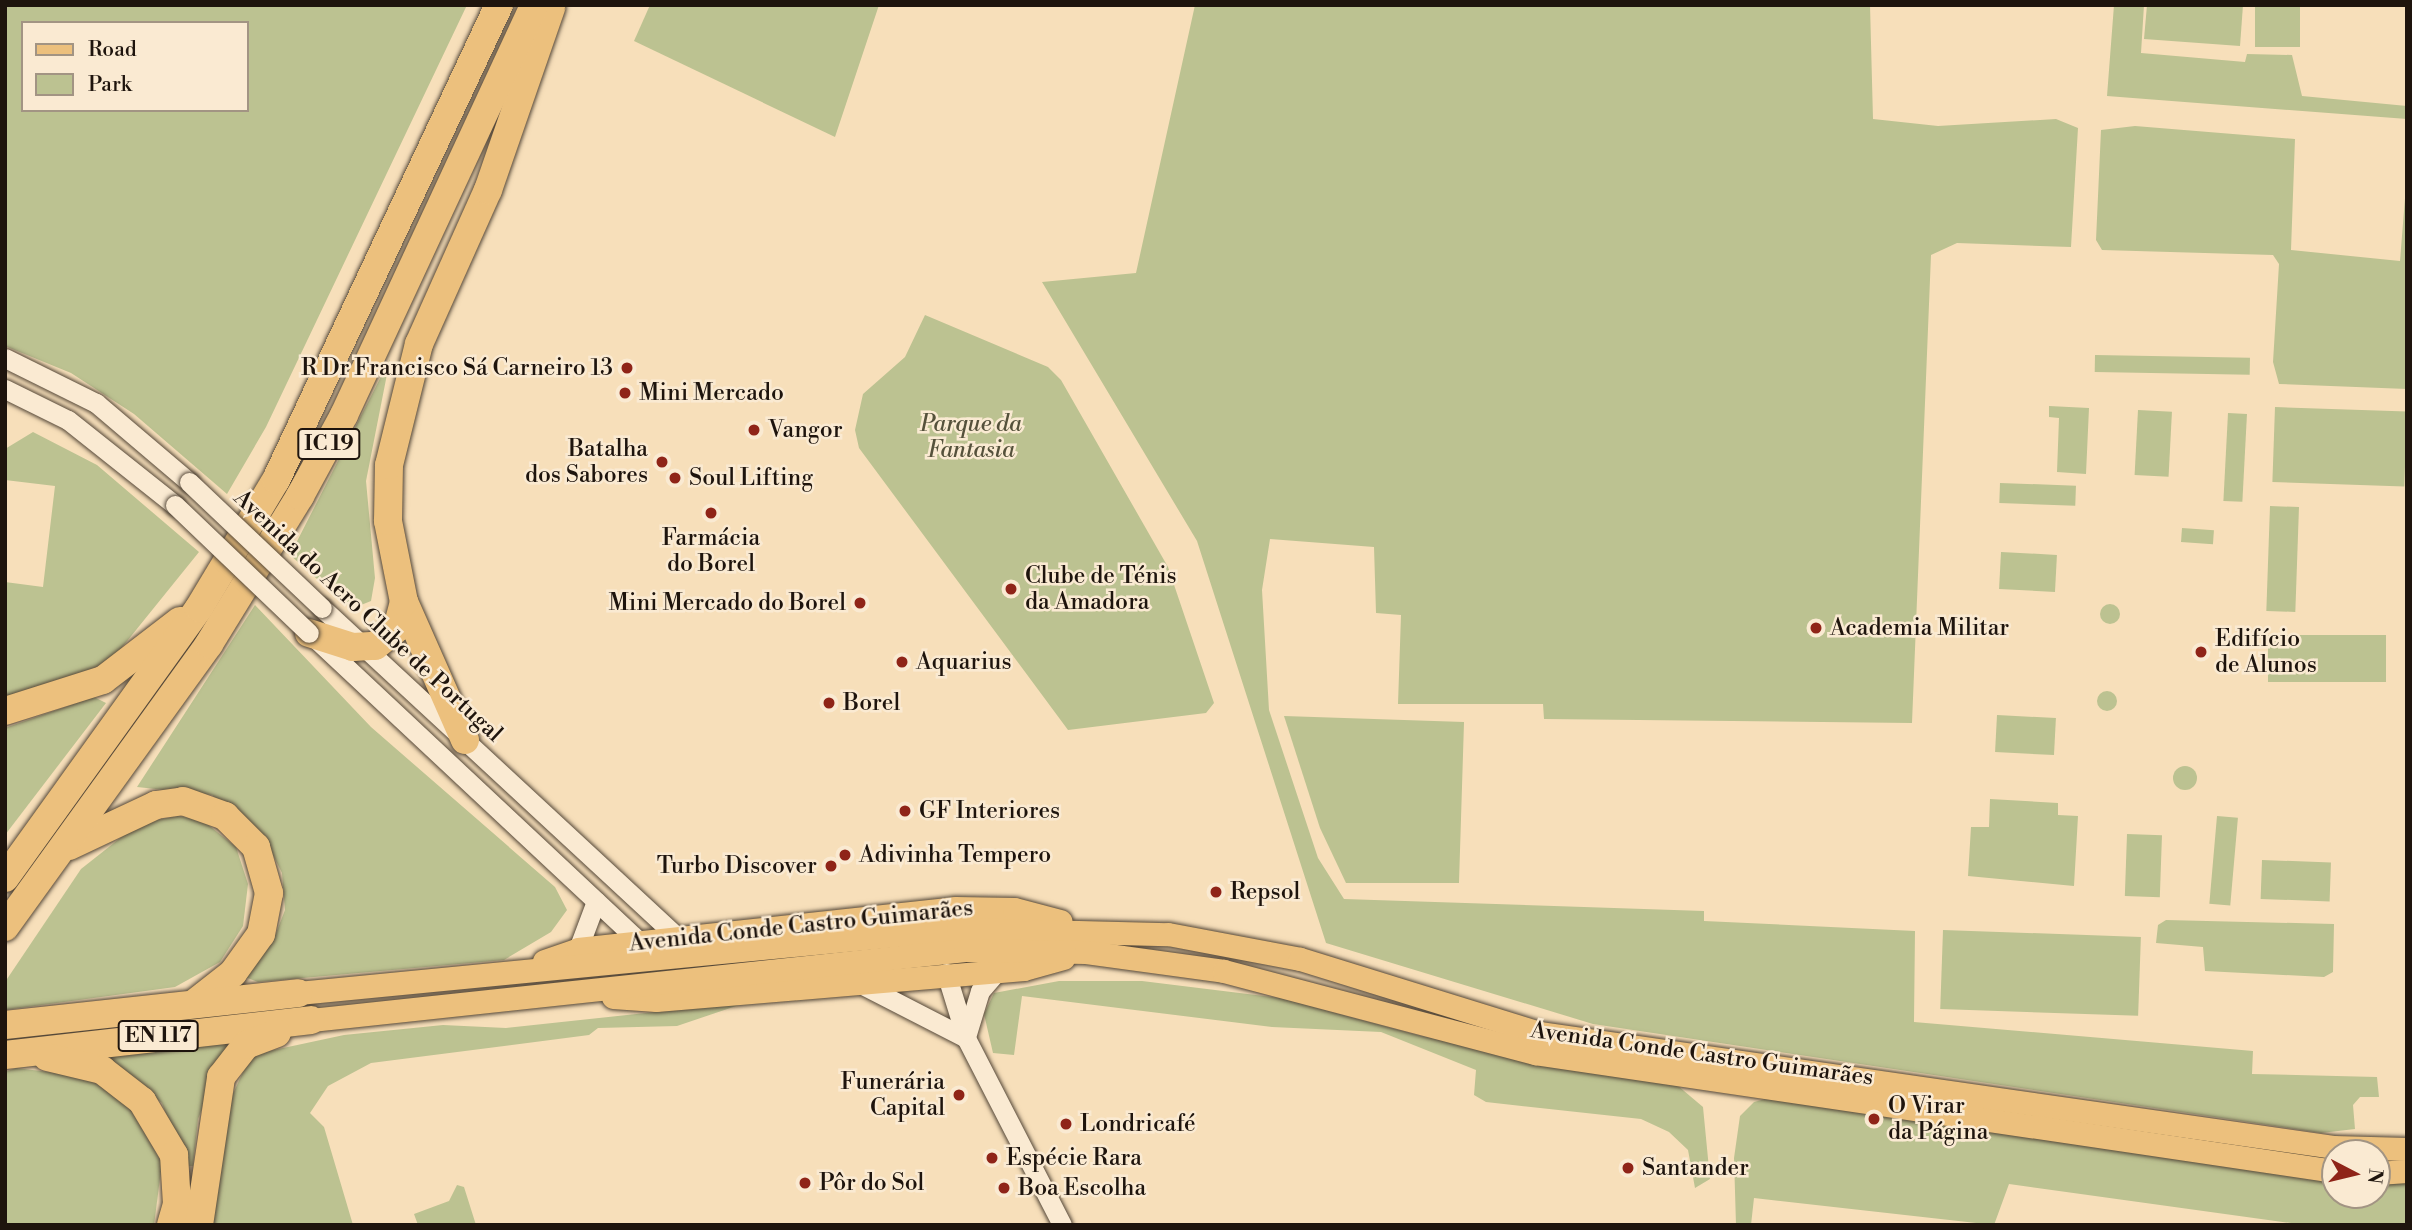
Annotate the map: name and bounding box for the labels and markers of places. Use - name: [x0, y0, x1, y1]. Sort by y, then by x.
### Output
- place label: R Dr Francisco Sá Carneiro 13: [301, 354, 613, 382]
- marker: R Dr Francisco Sá Carneiro 13: [619, 360, 635, 376]
- place label: Mini Mercado: [639, 379, 784, 407]
- marker: Mini Mercado: [617, 385, 633, 401]
- place label: Vangor: [768, 416, 843, 444]
- marker: Vangor: [746, 422, 762, 438]
- place label: Batalha dos Sabores: [525, 435, 648, 489]
- marker: Batalha dos Sabores: [654, 454, 670, 470]
- place label: Soul Lifting: [689, 464, 813, 492]
- marker: Soul Lifting: [667, 470, 683, 486]
- marker: Farmácia do Borel: [703, 505, 719, 521]
- place label: Farmácia do Borel: [662, 524, 760, 578]
- place label: Clube de Ténis da Amadora: [1025, 562, 1177, 616]
- marker: Clube de Ténis da Amadora: [1003, 581, 1019, 597]
- place label: Mini Mercado do Borel: [608, 589, 846, 617]
- marker: Mini Mercado do Borel: [852, 595, 868, 611]
- place label: Academia Militar: [1830, 614, 2009, 642]
- marker: Academia Militar: [1808, 620, 1824, 636]
- place label: Edifício de Alunos: [2215, 625, 2317, 679]
- marker: Edifício de Alunos: [2193, 644, 2209, 660]
- place label: Aquarius: [916, 648, 1012, 676]
- marker: Aquarius: [894, 654, 910, 670]
- place label: Borel: [843, 689, 900, 717]
- marker: Borel: [821, 695, 837, 711]
- place label: GF Interiores: [919, 797, 1060, 825]
- marker: GF Interiores: [897, 803, 913, 819]
- place label: Adivinha Tempero: [859, 841, 1051, 869]
- marker: Adivinha Tempero: [837, 847, 853, 863]
- place label: Turbo Discover: [657, 852, 817, 880]
- marker: Turbo Discover: [823, 858, 839, 874]
- place label: Repsol: [1230, 878, 1300, 906]
- marker: Repsol: [1208, 884, 1224, 900]
- place label: Funerária Capital: [841, 1068, 945, 1122]
- marker: Funerária Capital: [951, 1087, 967, 1103]
- place label: O Virar da Página: [1888, 1092, 1988, 1146]
- place label: Londricafé: [1080, 1110, 1196, 1138]
- marker: O Virar da Página: [1866, 1111, 1882, 1127]
- marker: Londricafé: [1058, 1116, 1074, 1132]
- place label: Espécie Rara: [1006, 1144, 1142, 1172]
- marker: Espécie Rara: [984, 1150, 1000, 1166]
- place label: Santander: [1642, 1154, 1749, 1182]
- marker: Santander: [1620, 1160, 1636, 1176]
- place label: Pôr do Sol: [819, 1169, 924, 1197]
- place label: Boa Escolha: [1018, 1174, 1146, 1202]
- marker: Pôr do Sol: [797, 1175, 813, 1191]
- marker: Boa Escolha: [996, 1180, 1012, 1196]

